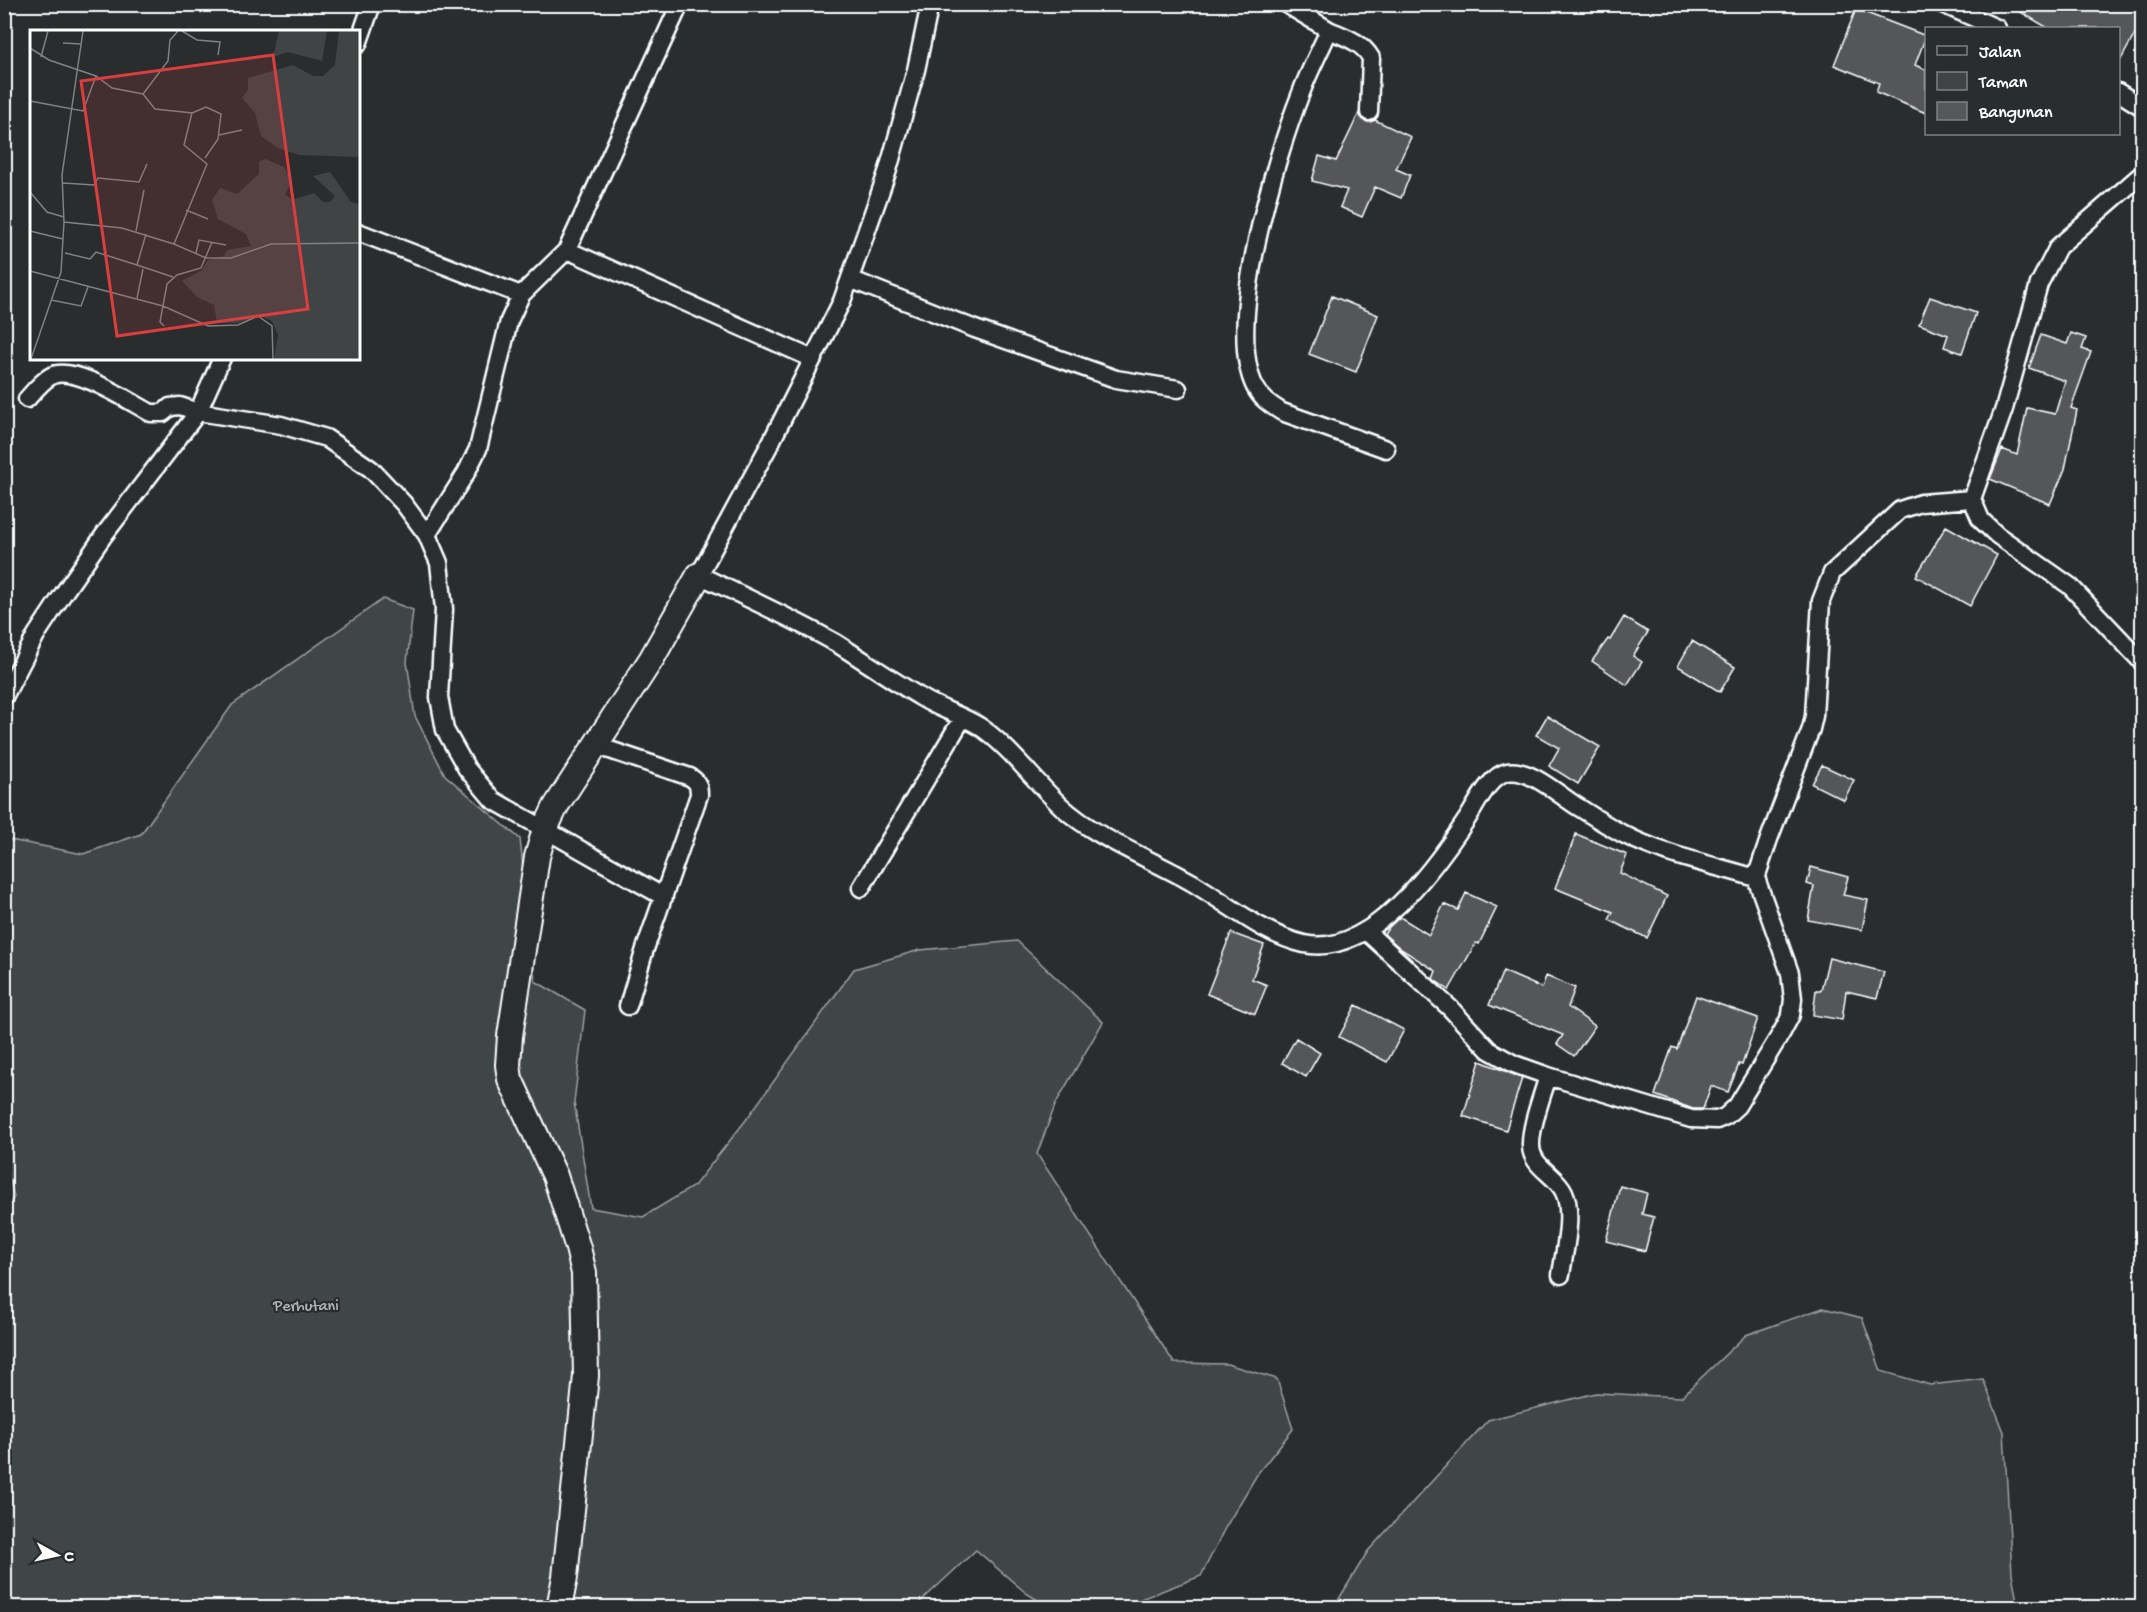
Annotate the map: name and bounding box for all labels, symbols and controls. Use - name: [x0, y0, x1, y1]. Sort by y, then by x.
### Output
- legend: [1925, 27, 2120, 135]
- inset map: [30, 30, 360, 360]
- text: Jalan: [1979, 43, 2021, 64]
- text: Taman: [1978, 73, 2028, 94]
- text: Bangunan: [1978, 103, 2053, 124]
- park label: Perhutani: [272, 1298, 339, 1317]
- north arrow: [27, 1525, 87, 1585]
- text: U: [58, 1551, 78, 1563]

